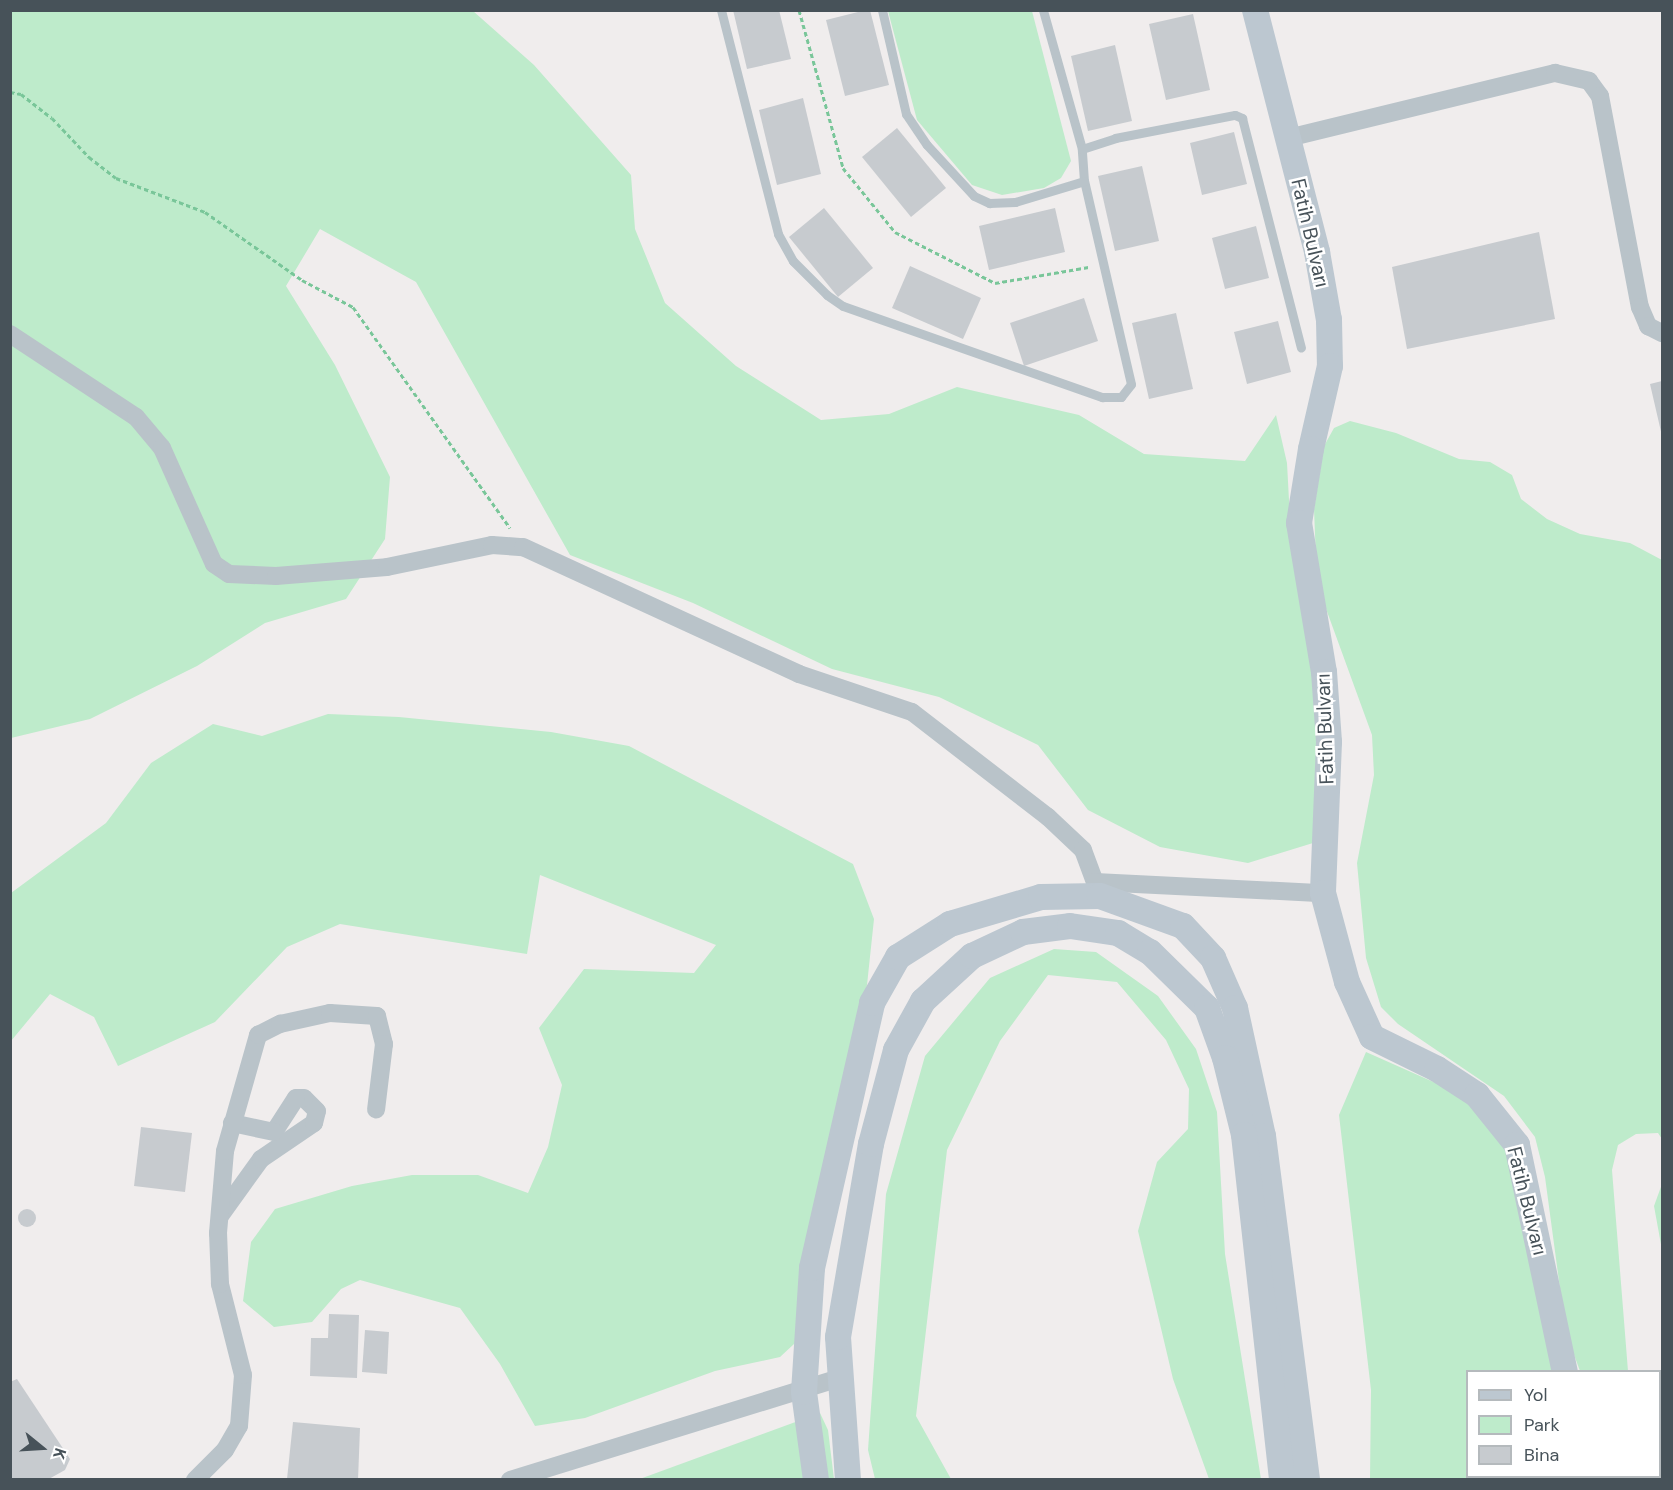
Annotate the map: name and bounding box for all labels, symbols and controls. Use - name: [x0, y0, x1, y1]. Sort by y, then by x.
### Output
- street label: Fatih Bulvarı: [1286, 176, 1334, 290]
- street label: Fatih Bulvarı: [1311, 673, 1339, 785]
- street label: Fatih Bulvarı: [1502, 1144, 1552, 1258]
- legend: [1466, 1370, 1661, 1478]
- text: Yol: [1524, 1383, 1548, 1407]
- text: Park: [1524, 1413, 1560, 1437]
- north arrow: [12, 1418, 72, 1478]
- text: Bina: [1524, 1443, 1559, 1467]
- text: K: [48, 1445, 71, 1462]

